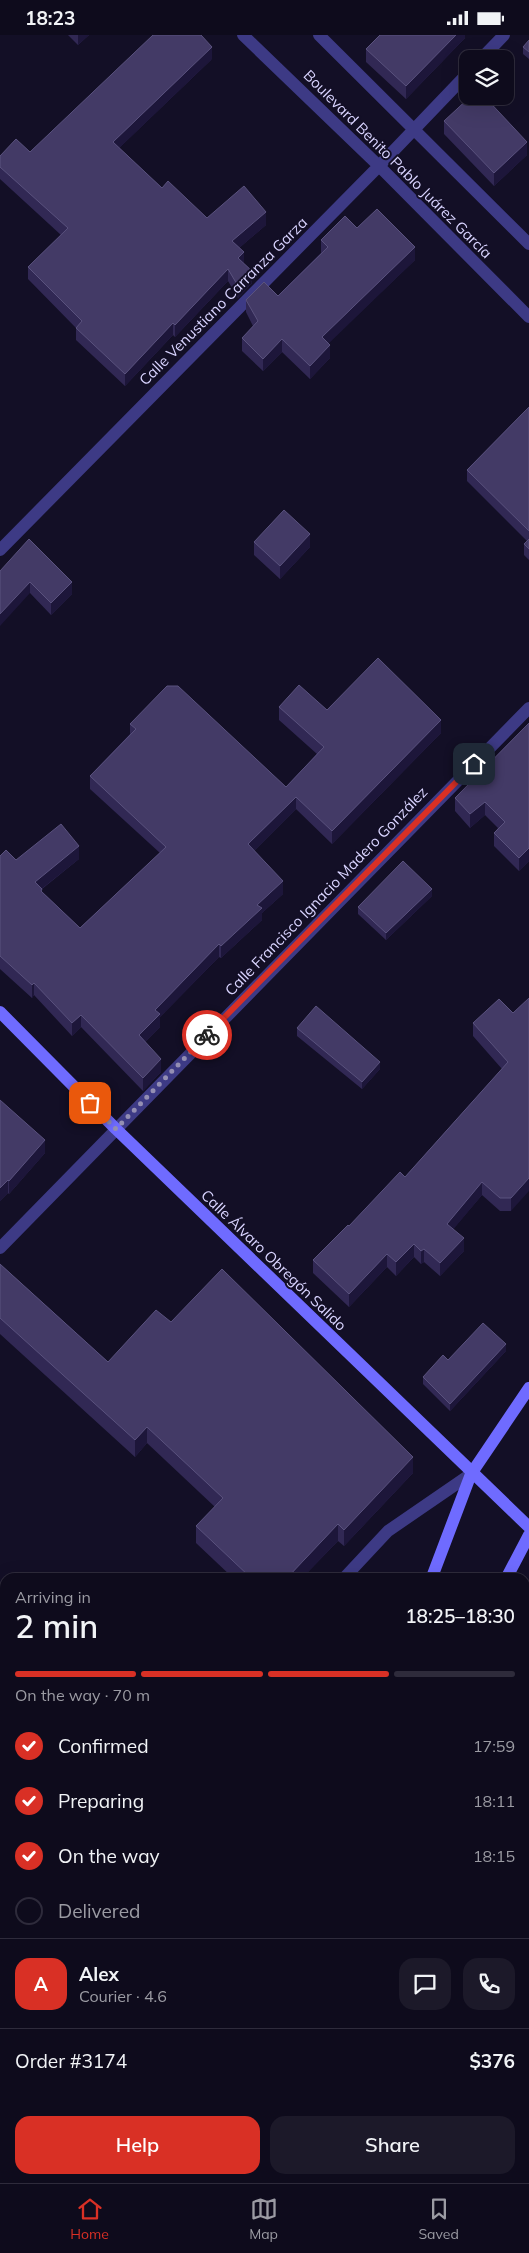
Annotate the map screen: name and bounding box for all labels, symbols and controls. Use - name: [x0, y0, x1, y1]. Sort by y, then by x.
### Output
- text: 18:23: [25, 6, 75, 30]
- map controls: [459, 50, 514, 105]
- button: layers: [459, 50, 514, 105]
- street label: Boulevard Benito Pablo Juárez García: [300, 66, 496, 262]
- street label: Calle Venustiano Carranza Garza: [135, 213, 311, 389]
- pin: [453, 743, 495, 785]
- icon: home: [460, 750, 488, 778]
- street label: Calle Francisco Ignacio Madero González: [221, 782, 431, 1000]
- courier: [182, 1010, 232, 1060]
- icon: bike: [193, 1021, 221, 1049]
- pin: [69, 1082, 111, 1124]
- icon: bag: [76, 1089, 104, 1117]
- street label: Calle Álvaro Obregón Salido: [197, 1185, 351, 1335]
- text: Arriving in: [15, 1587, 91, 1607]
- text: 18:25–18:30: [405, 1604, 515, 1628]
- text: 2 min: [15, 1606, 98, 1646]
- text: On the way · 70 m: [15, 1685, 150, 1705]
- icon: check: [15, 1732, 43, 1760]
- text: Confirmed: [58, 1734, 149, 1758]
- text: 17:59: [473, 1736, 515, 1756]
- icon: check: [15, 1787, 43, 1815]
- text: Preparing: [58, 1789, 144, 1813]
- text: 18:11: [473, 1791, 515, 1811]
- icon: check: [15, 1842, 43, 1870]
- text: On the way: [58, 1844, 160, 1868]
- text: 18:15: [473, 1846, 515, 1866]
- text: Delivered: [58, 1899, 140, 1923]
- button: chat: [399, 1958, 451, 2010]
- button: phone: [463, 1958, 515, 2010]
- text: Alex: [79, 1962, 119, 1986]
- text: A: [34, 1972, 48, 1996]
- text: Courier · 4.6: [79, 1986, 167, 2006]
- text: Order #3174: [15, 2049, 127, 2073]
- text: $376: [469, 2049, 515, 2073]
- button: Help: [15, 2116, 260, 2174]
- button: Share: [270, 2116, 515, 2174]
- tab: Home: [70, 2195, 109, 2243]
- tab: Map: [249, 2195, 278, 2243]
- tab: Saved: [418, 2195, 459, 2243]

